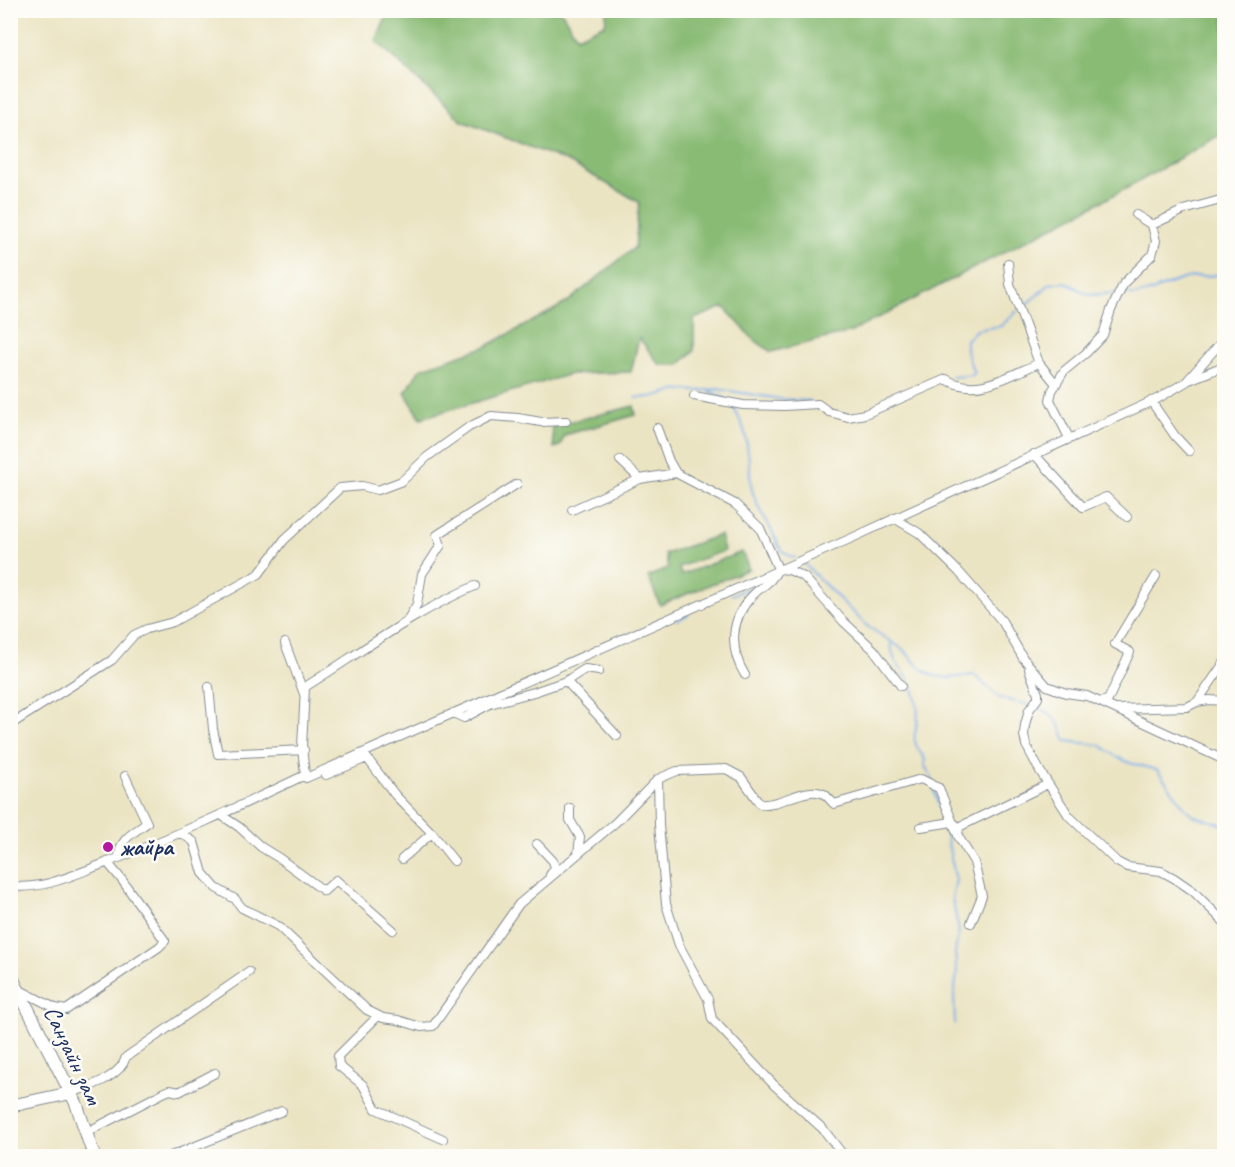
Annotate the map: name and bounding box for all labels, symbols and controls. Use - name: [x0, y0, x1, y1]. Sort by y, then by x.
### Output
- place label: жайра: [120, 832, 175, 862]
- marker: жайра: [101, 840, 115, 854]
- street label: Санзайн зам: [37, 1001, 109, 1110]

